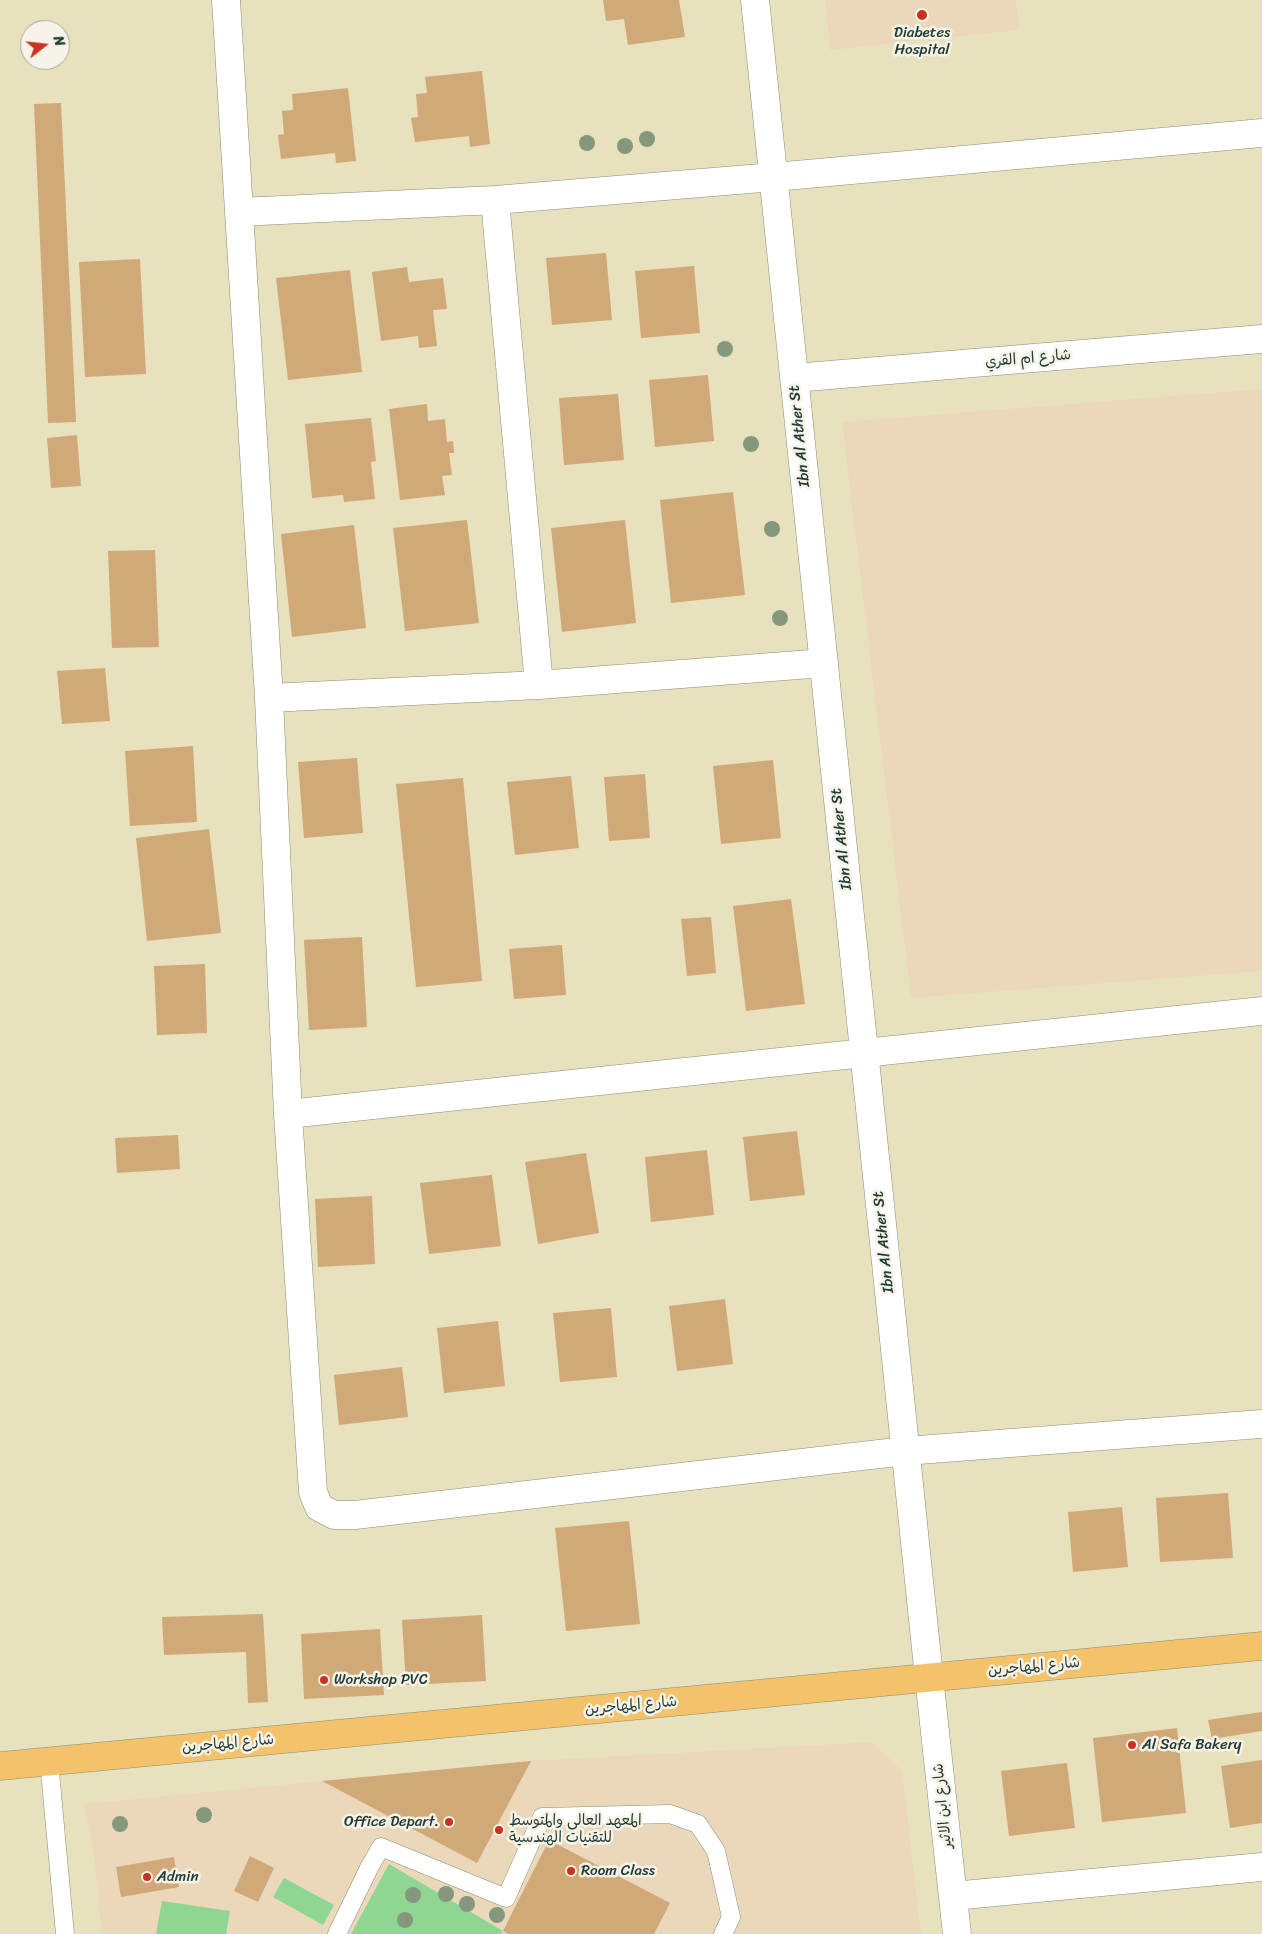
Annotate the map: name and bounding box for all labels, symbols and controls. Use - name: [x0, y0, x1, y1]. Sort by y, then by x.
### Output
- marker: Diabetes Hospital: [915, 8, 929, 22]
- north arrow: [20, 20, 70, 70]
- place label: Diabetes Hospital: [894, 24, 950, 59]
- text: N: [46, 33, 72, 49]
- street label: شارع ام القري: [984, 346, 1072, 372]
- street label: Ibn Al Ather St: [786, 384, 814, 488]
- street label: Ibn Al Ather St: [828, 787, 856, 891]
- street label: Ibn Al Ather St: [870, 1190, 898, 1294]
- street label: شارع المهاجرين: [987, 1654, 1081, 1680]
- place label: Workshop PVC: [334, 1671, 428, 1689]
- marker: Workshop PVC: [318, 1674, 330, 1686]
- street label: شارع المهاجرين: [584, 1693, 678, 1719]
- street label: شارع المهاجرين: [181, 1731, 275, 1757]
- place label: Al Safa Bakery: [1142, 1736, 1242, 1754]
- marker: Al Safa Bakery: [1126, 1739, 1138, 1751]
- street label: شارع ابن الاثير: [930, 1762, 956, 1850]
- place label: المعهد العالي والمتوسط للتقنيات الهندسية: [509, 1812, 642, 1847]
- place label: Office Depart.: [344, 1813, 439, 1831]
- marker: Office Depart.: [443, 1816, 455, 1828]
- marker: المعهد العالي والمتوسط للتقنيات الهندسية: [493, 1824, 505, 1836]
- place label: Room Class: [581, 1862, 655, 1880]
- marker: Room Class: [565, 1865, 577, 1877]
- place label: Admin: [157, 1868, 199, 1886]
- marker: Admin: [141, 1871, 153, 1883]

